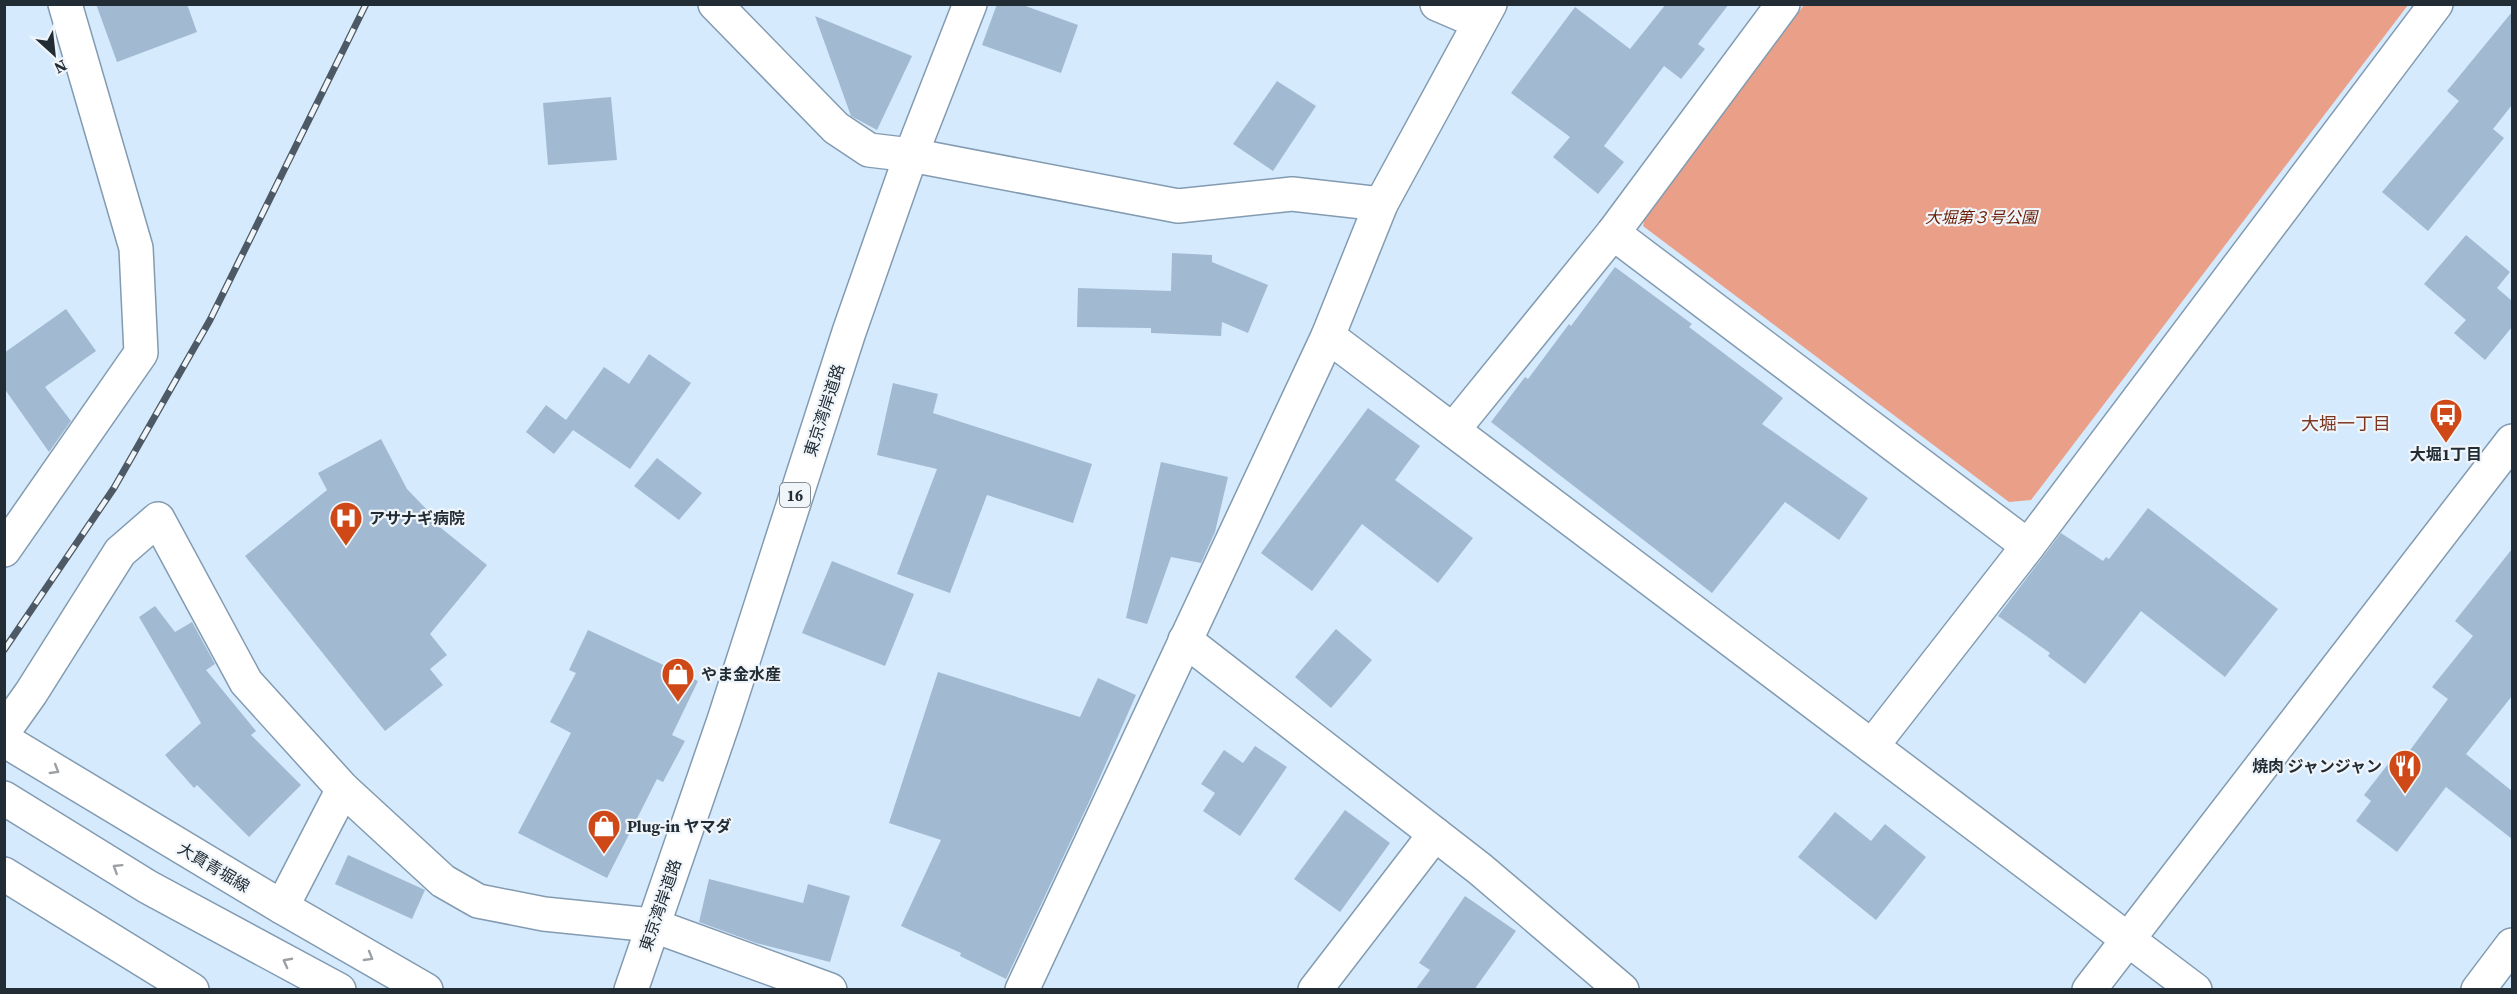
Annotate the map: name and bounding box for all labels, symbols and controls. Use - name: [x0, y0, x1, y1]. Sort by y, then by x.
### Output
- north arrow: [24, 24, 84, 84]
- text: N: [50, 55, 71, 80]
- park label: 大堀第３号公園: [1925, 206, 2039, 228]
- street label: 東京湾岸道路: [799, 361, 849, 459]
- bus stop icon: 大堀1丁目: [2428, 397, 2464, 444]
- district label: 大堀一丁目: [2301, 411, 2391, 436]
- place label: 大堀1丁目: [2410, 443, 2482, 465]
- road number: 16: [780, 483, 810, 507]
- hospital icon: アサナギ病院: [328, 500, 364, 547]
- place label: アサナギ病院: [369, 507, 465, 529]
- shop icon: やま金水産: [660, 656, 696, 703]
- place label: やま金水産: [701, 663, 781, 685]
- restaurant icon: 焼肉 ジャンジャン: [2387, 748, 2423, 795]
- place label: 焼肉 ジャンジャン: [2252, 755, 2382, 777]
- one-way arrow: [49, 763, 59, 775]
- shop icon: Plug-in ヤマダ: [586, 808, 622, 855]
- place label: Plug-in ヤマダ: [627, 815, 732, 837]
- street label: 大貫青堀線: [174, 837, 254, 897]
- street label: 東京湾岸道路: [634, 856, 686, 954]
- one-way arrow: [112, 864, 123, 875]
- one-way arrow: [363, 950, 373, 961]
- one-way arrow: [283, 958, 294, 969]

